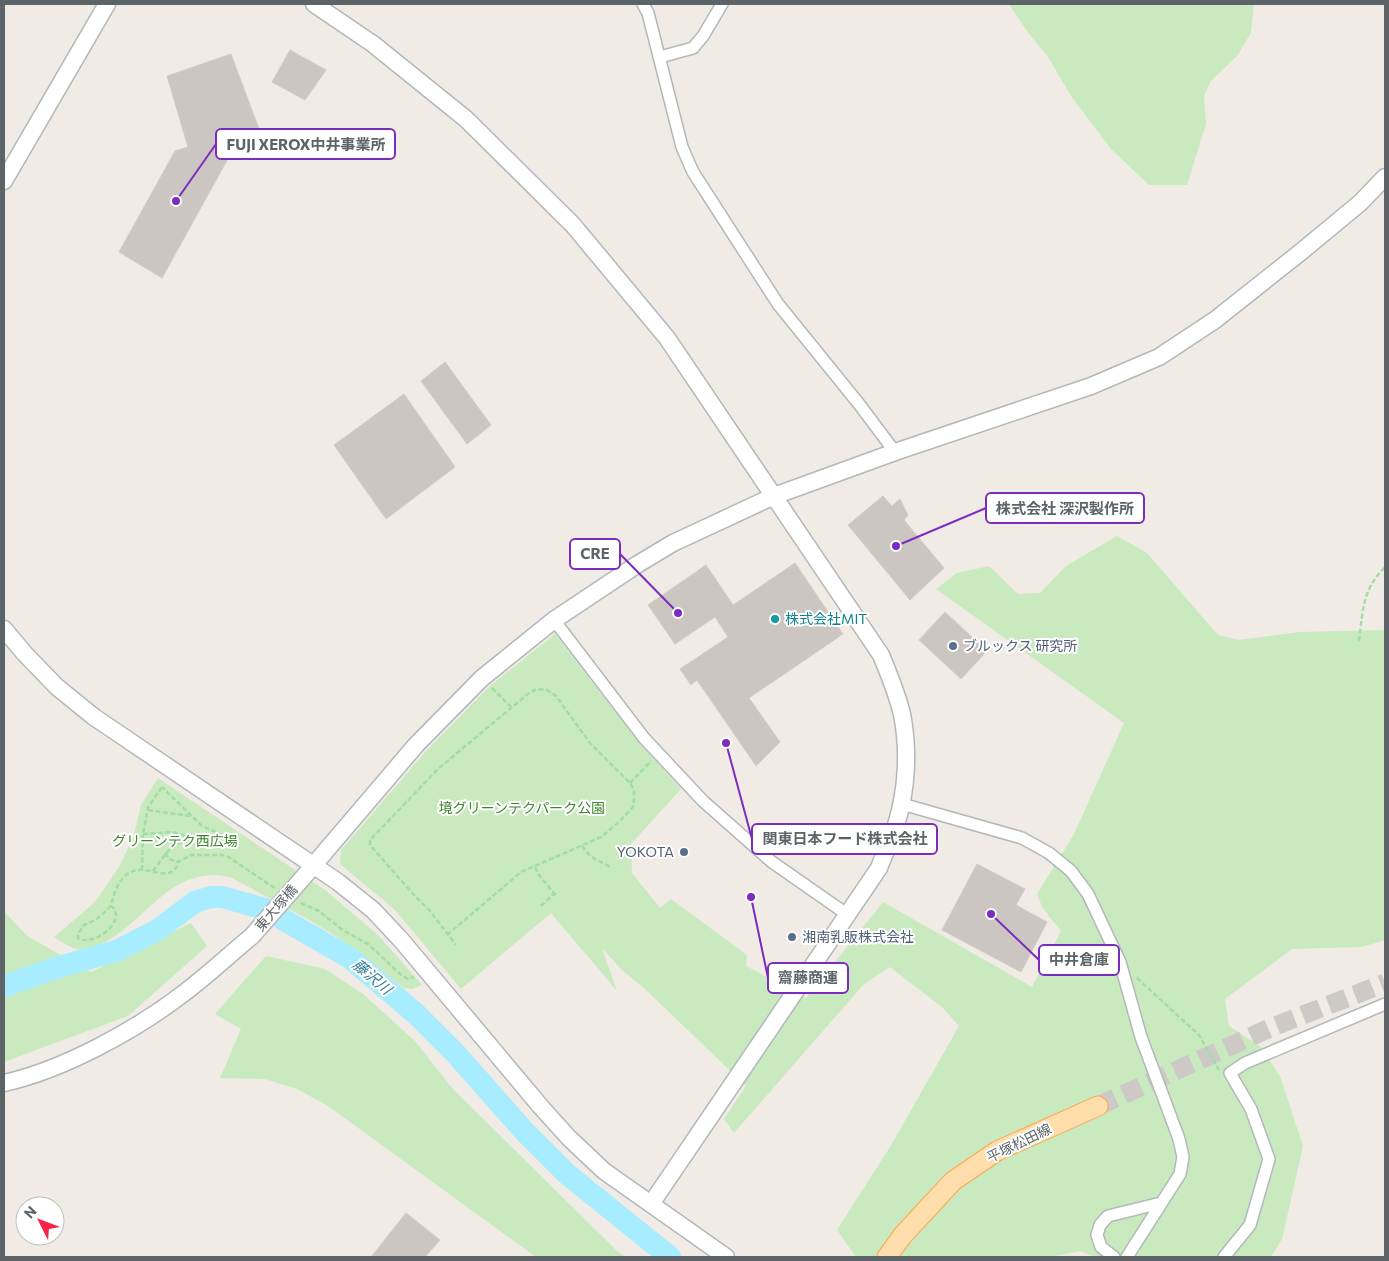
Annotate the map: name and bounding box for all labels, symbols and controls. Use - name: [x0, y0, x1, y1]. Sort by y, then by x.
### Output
- callout: FUJI XEROX中井事業所: [216, 129, 395, 159]
- text: FUJI XEROX中井事業所: [227, 135, 385, 153]
- callout: 株式会社 深沢製作所: [986, 493, 1144, 523]
- text: 株式会社 深沢製作所: [996, 499, 1134, 517]
- callout: CRE: [570, 539, 620, 569]
- text: CRE: [580, 544, 610, 562]
- place label: 株式会社MIT: [785, 610, 867, 627]
- marker: 株式会社MIT: [769, 613, 781, 625]
- place label: ブルックス 研究所: [963, 637, 1077, 654]
- marker: ブルックス 研究所: [947, 640, 959, 652]
- park label: 境グリーンテクパーク公園: [439, 799, 605, 816]
- callout: 関東日本フード株式会社: [752, 824, 937, 854]
- text: 関東日本フード株式会社: [762, 829, 928, 847]
- park label: グリーンテク西広場: [112, 832, 238, 849]
- place label: YOKOTA: [617, 843, 674, 860]
- marker: YOKOTA: [678, 846, 690, 858]
- street label: 東大塚橋: [251, 881, 300, 934]
- place label: 湘南乳販株式会社: [802, 928, 914, 945]
- marker: 湘南乳販株式会社: [786, 931, 798, 943]
- callout: 中井倉庫: [1039, 945, 1119, 975]
- text: 中井倉庫: [1049, 950, 1109, 968]
- water label: 藤沢川: [350, 955, 397, 999]
- callout: 齋藤商運: [768, 963, 848, 993]
- text: 齋藤商運: [778, 968, 838, 986]
- street label: 平塚松田線: [984, 1120, 1054, 1166]
- north arrow: [15, 1196, 65, 1246]
- text: N: [20, 1202, 40, 1222]

